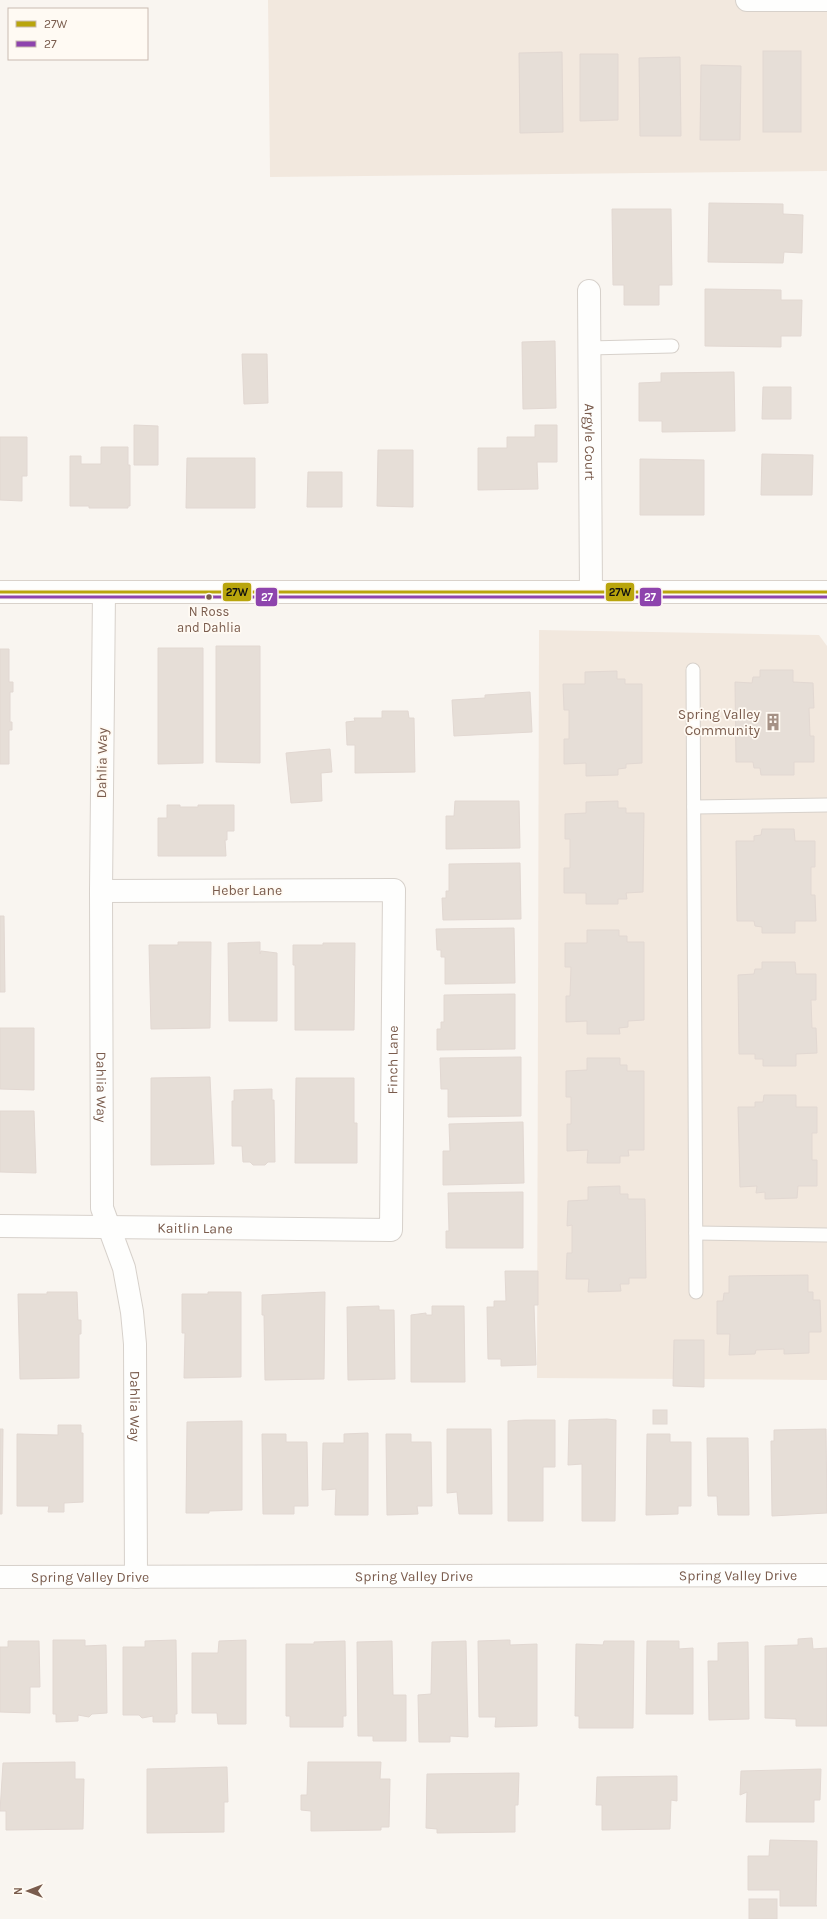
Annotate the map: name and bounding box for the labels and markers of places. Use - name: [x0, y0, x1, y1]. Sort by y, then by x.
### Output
- marker: N Ross and Dahlia: [204, 592, 214, 602]
- place label: N Ross and Dahlia: [177, 604, 241, 635]
- place label: Spring Valley Community: [678, 706, 760, 739]
- building icon: Spring Valley Community: [763, 712, 783, 732]

